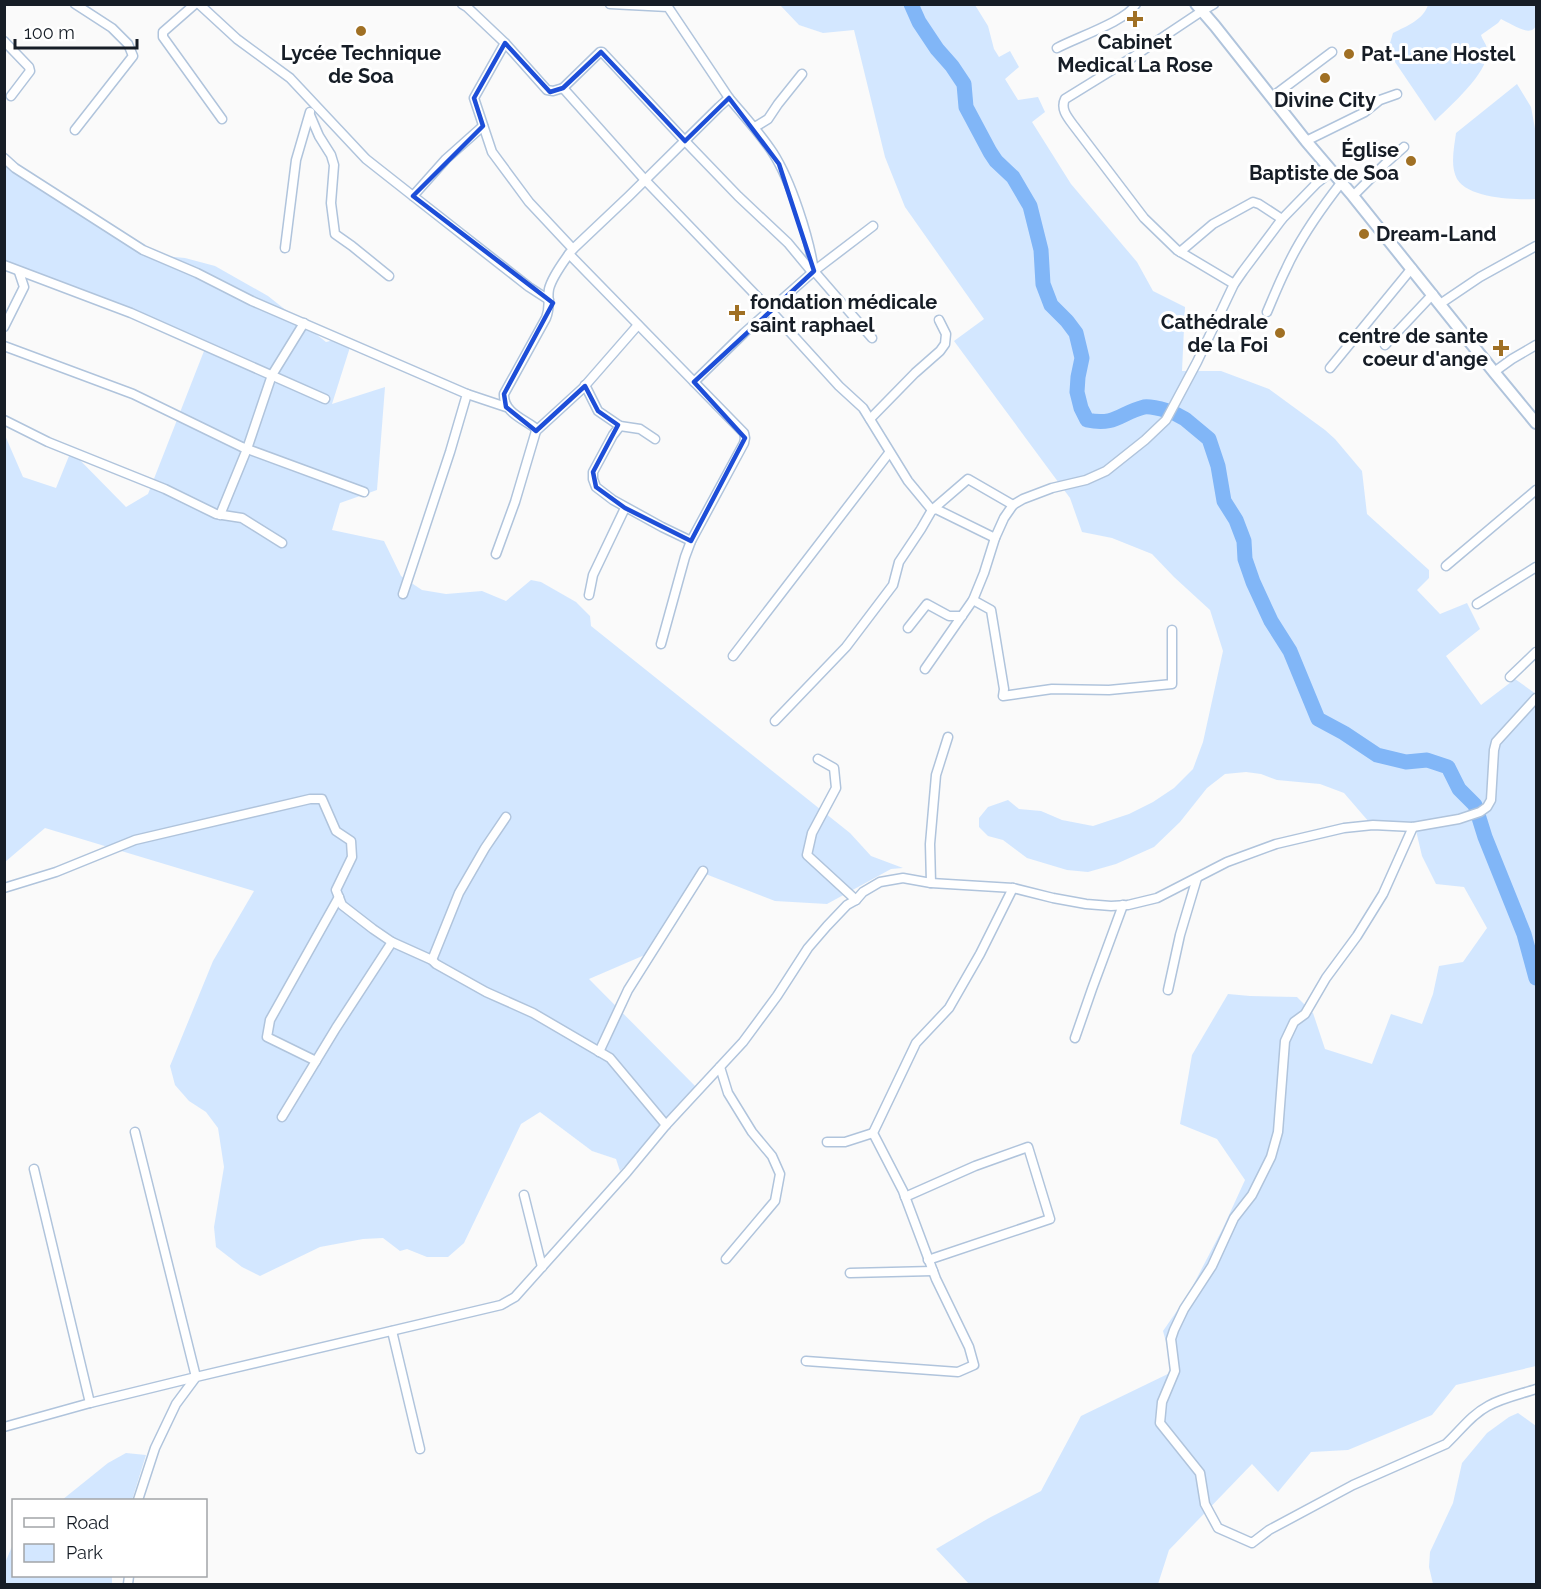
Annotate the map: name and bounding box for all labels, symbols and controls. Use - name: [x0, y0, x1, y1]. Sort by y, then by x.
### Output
- marker: Cabinet Medical La Rose: [1126, 10, 1144, 28]
- scale bar: [15, 12, 136, 50]
- text: 100 m: [24, 22, 75, 43]
- marker: Lycée Technique de Soa: [354, 24, 368, 38]
- place label: Cabinet Medical La Rose: [1057, 30, 1213, 77]
- place label: Lycée Technique de Soa: [281, 41, 441, 88]
- place label: Pat-Lane Hostel: [1361, 42, 1516, 66]
- marker: Pat-Lane Hostel: [1342, 47, 1356, 61]
- marker: Divine City: [1318, 71, 1332, 85]
- place label: Divine City: [1274, 88, 1376, 112]
- place label: Église Baptiste de Soa: [1249, 138, 1399, 185]
- marker: Église Baptiste de Soa: [1404, 154, 1418, 168]
- place label: Dream-Land: [1376, 222, 1497, 246]
- marker: Dream-Land: [1357, 227, 1371, 241]
- place label: fondation médicale saint raphael: [750, 290, 937, 337]
- marker: fondation médicale saint raphael: [728, 304, 746, 322]
- place label: Cathédrale de la Foi: [1161, 310, 1268, 357]
- place label: centre de sante coeur d'ange: [1338, 324, 1488, 371]
- marker: Cathédrale de la Foi: [1273, 326, 1287, 340]
- marker: centre de sante coeur d'ange: [1492, 339, 1510, 357]
- legend: [12, 1499, 207, 1577]
- text: Road: [66, 1512, 109, 1533]
- text: Park: [66, 1542, 103, 1563]

